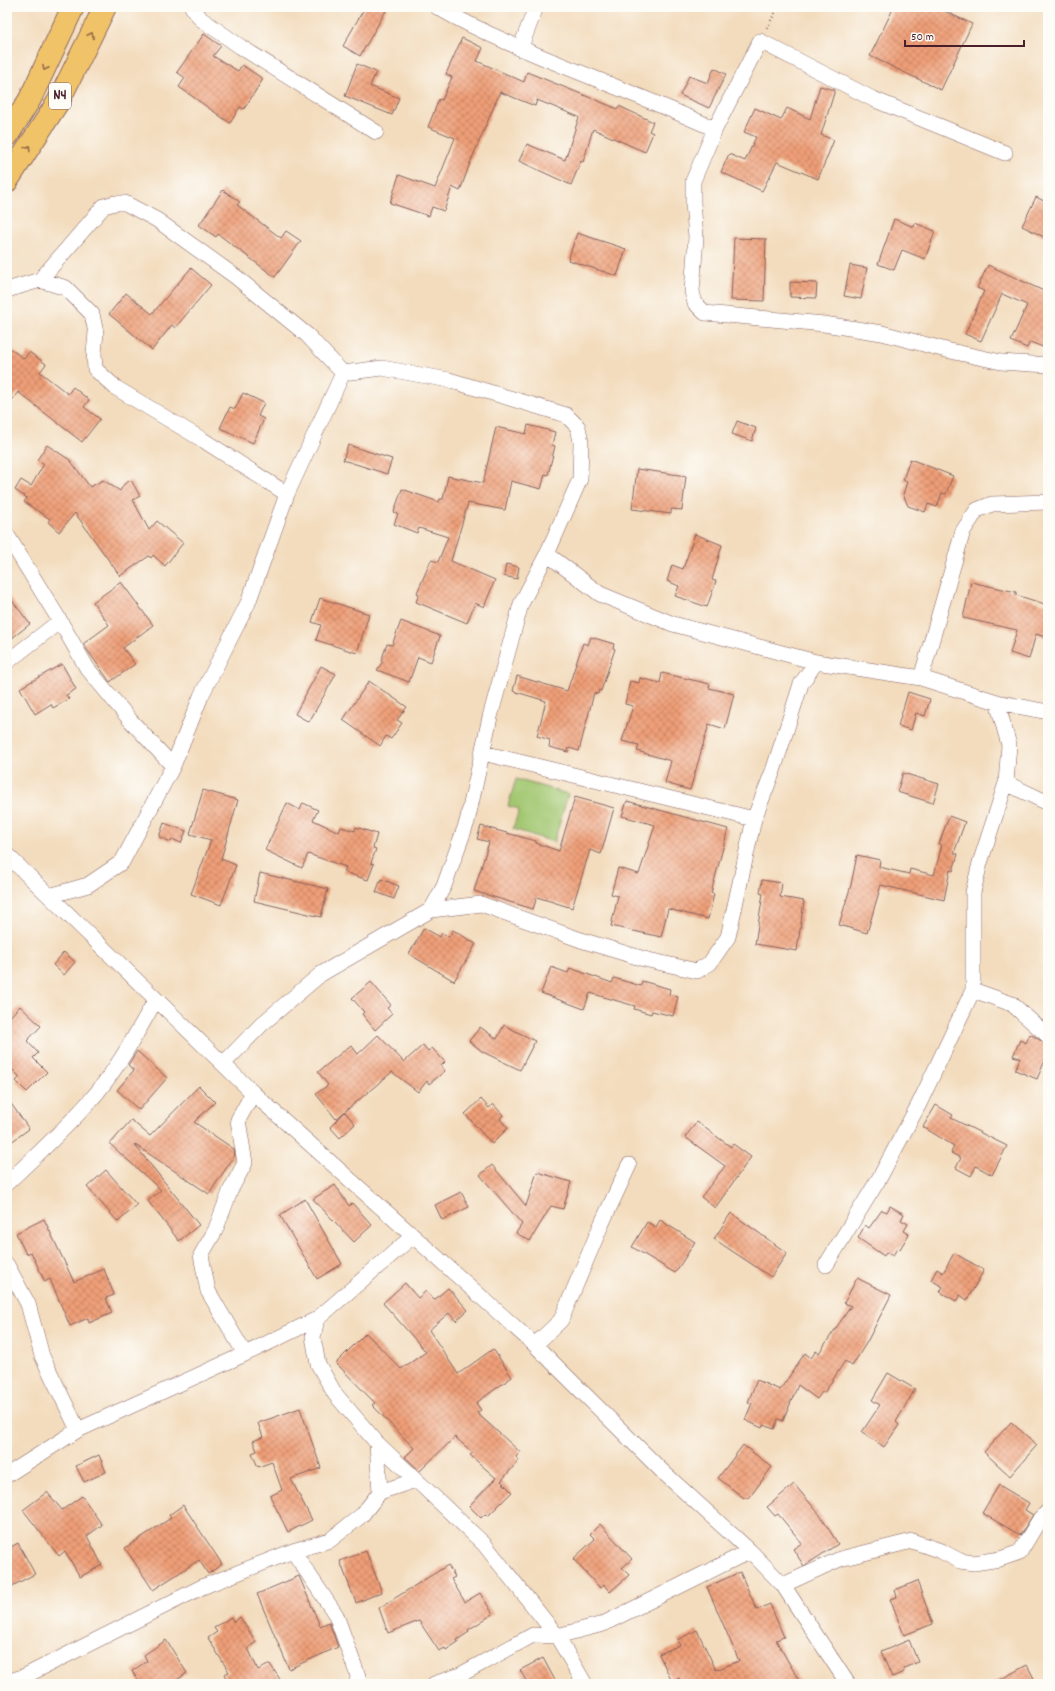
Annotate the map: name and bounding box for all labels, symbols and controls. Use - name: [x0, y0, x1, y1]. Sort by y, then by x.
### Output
- scale bar: [905, 22, 1024, 48]
- text: 50 m: [911, 29, 934, 46]
- one-way arrow: [86, 31, 94, 39]
- one-way arrow: [42, 63, 50, 71]
- road number: N4: [49, 83, 71, 109]
- one-way arrow: [23, 145, 31, 152]

